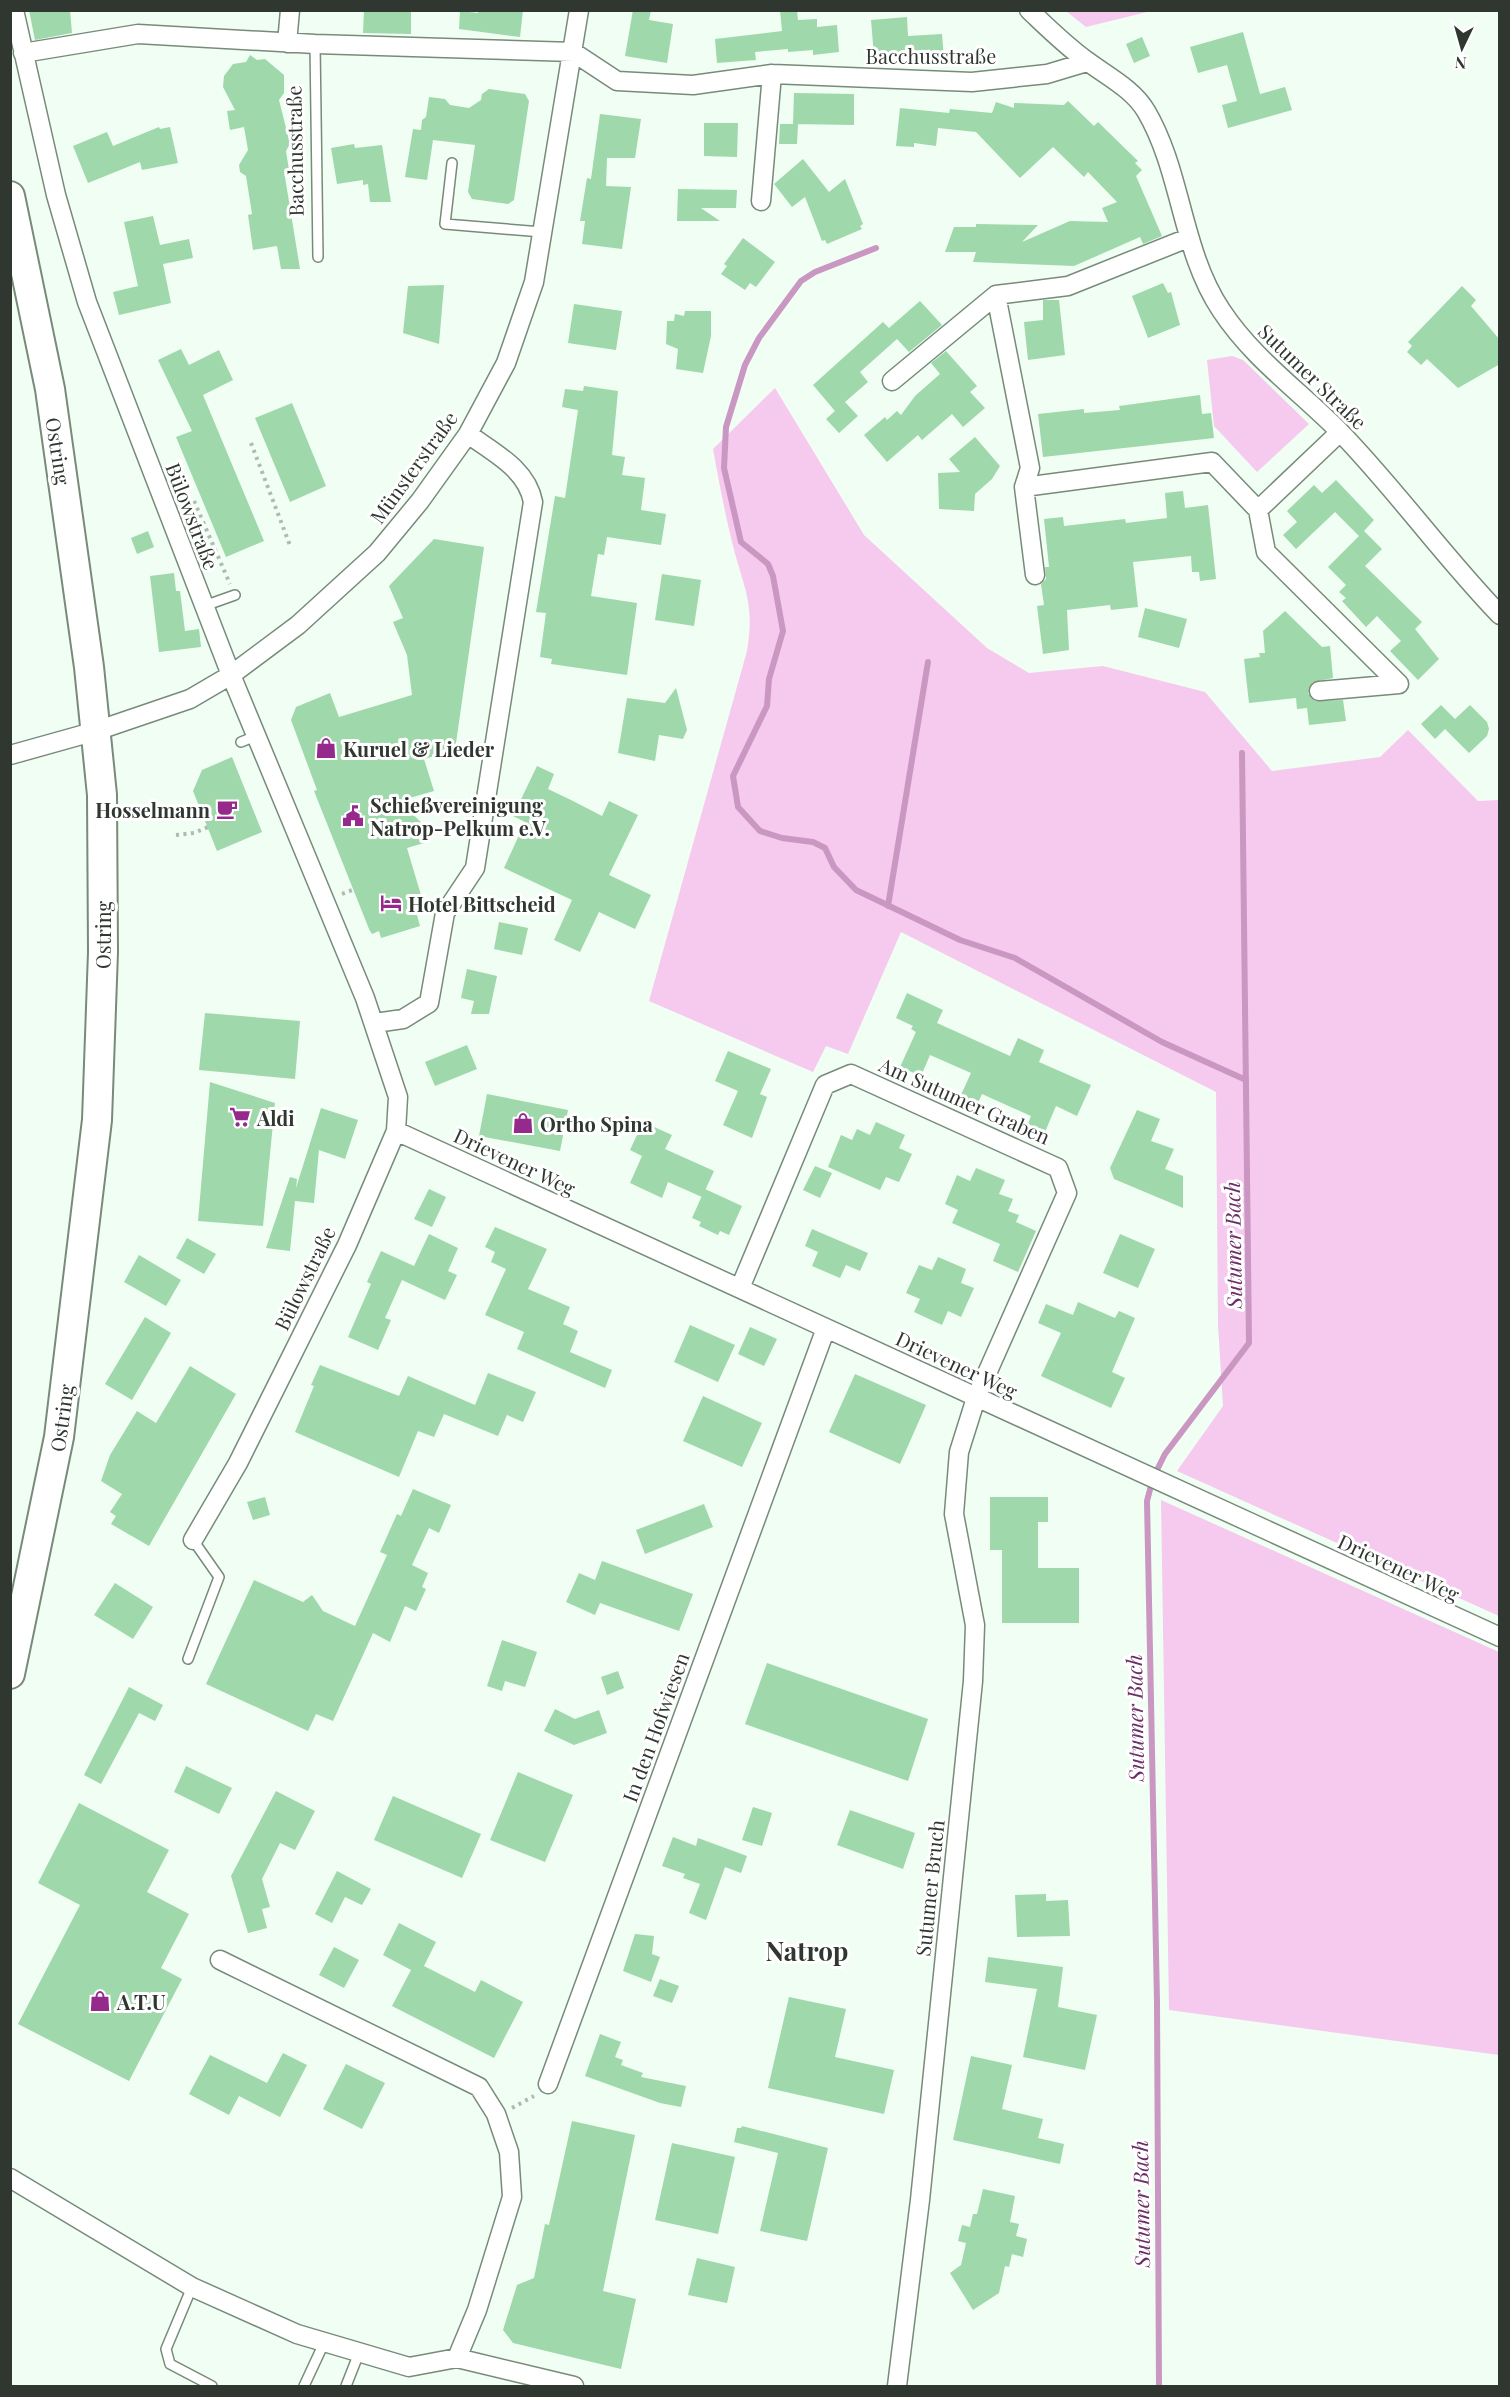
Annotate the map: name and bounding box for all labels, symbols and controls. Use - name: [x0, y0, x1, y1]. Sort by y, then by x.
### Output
- north arrow: [1432, 18, 1492, 78]
- street label: Bacchusstraße: [866, 42, 996, 69]
- text: N: [1454, 52, 1467, 74]
- street label: Bacchusstraße: [279, 85, 309, 217]
- street label: Sutumer Straße: [1253, 317, 1373, 435]
- street label: Münsterstraße: [363, 405, 463, 529]
- street label: Ostring: [40, 415, 78, 487]
- street label: Bülowstraße: [160, 459, 226, 573]
- place label: Kuruel & Lieder: [343, 735, 495, 762]
- shop icon: Kuruel & Lieder: [314, 736, 338, 760]
- place label: Schießvereinigung Natrop-Pelkum e.V.: [370, 791, 550, 841]
- place label: Hosselmann: [95, 796, 211, 823]
- cafe icon: Hosselmann: [215, 797, 239, 821]
- public building icon: Schießvereinigung Natrop-Pelkum e.V.: [341, 804, 365, 828]
- place label: Hotel Bittscheid: [408, 890, 556, 917]
- hotel icon: Hotel Bittscheid: [379, 891, 403, 915]
- street label: Ostring: [89, 901, 116, 969]
- street label: Am Sutumer Graben: [875, 1050, 1055, 1150]
- place label: Aldi: [256, 1104, 295, 1131]
- supermarket icon: Aldi: [228, 1105, 252, 1129]
- place label: Ortho Spina: [540, 1110, 654, 1137]
- shop icon: Ortho Spina: [511, 1111, 535, 1135]
- street label: Drievener Weg: [450, 1121, 581, 1201]
- water label: Sutumer Bach: [1217, 1181, 1247, 1310]
- street label: Bülowstraße: [267, 1222, 341, 1334]
- street label: Drievener Weg: [892, 1324, 1023, 1404]
- street label: Ostring: [43, 1382, 79, 1454]
- street label: Drievener Weg: [1334, 1527, 1465, 1607]
- street label: In den Hofwiesen: [615, 1649, 695, 1805]
- water label: Sutumer Bach: [1119, 1654, 1149, 1783]
- street label: Sutumer Bruch: [908, 1818, 950, 1957]
- district label: Natrop: [766, 1933, 848, 1968]
- place label: A.T.U: [116, 1988, 166, 2015]
- shop icon: A.T.U: [88, 1989, 112, 2013]
- water label: Sutumer Bach: [1125, 2140, 1155, 2269]

